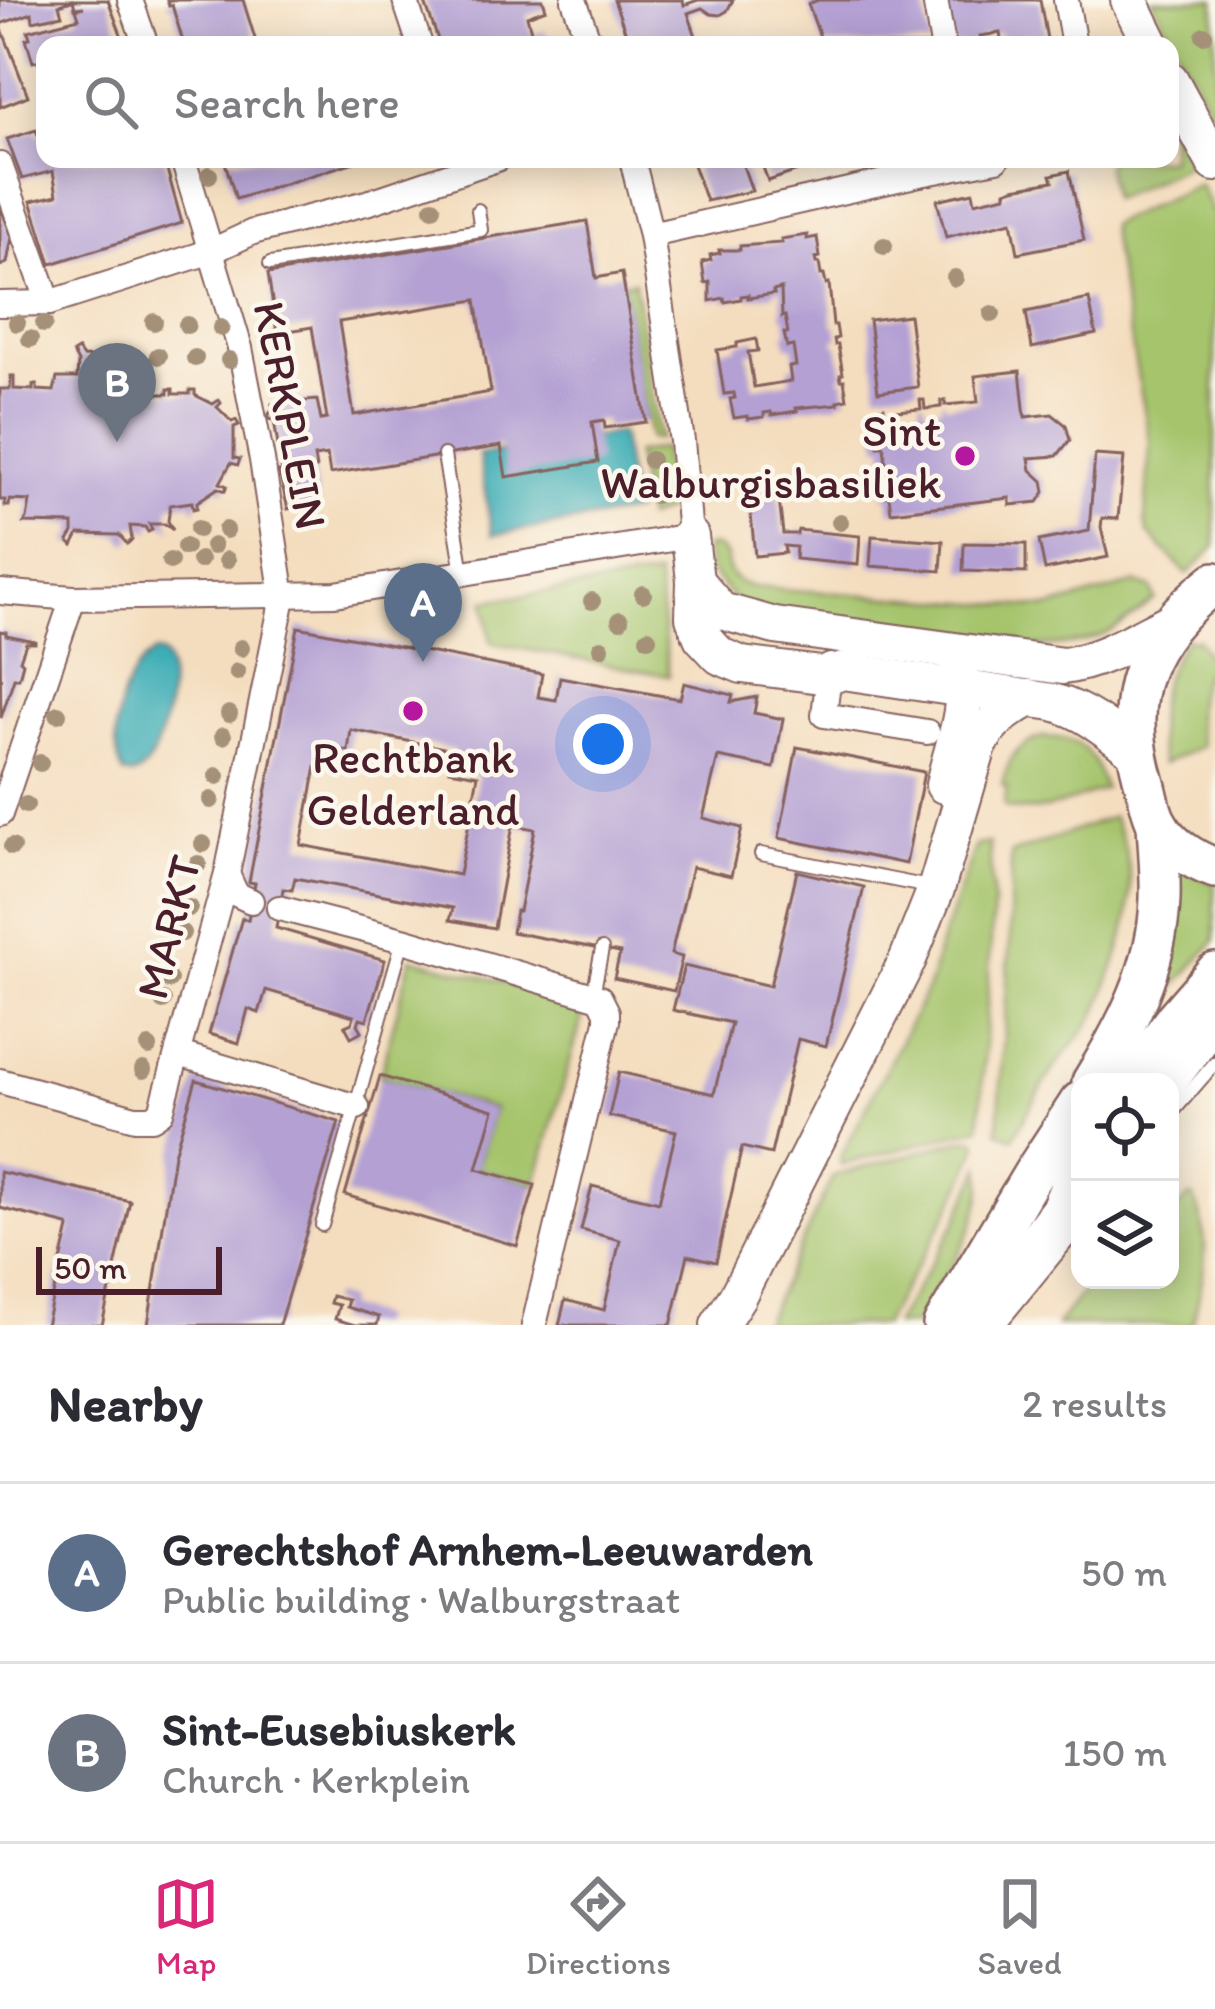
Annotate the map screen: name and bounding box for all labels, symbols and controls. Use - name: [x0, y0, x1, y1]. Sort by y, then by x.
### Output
- search box: [36, 36, 1179, 168]
- icon: search: [78, 69, 144, 135]
- text: Search here: [174, 75, 400, 129]
- street label: KERKPLEIN: [242, 296, 340, 534]
- pin: B: [78, 343, 156, 442]
- place label: Sint Walburgisbasiliek: [600, 403, 941, 509]
- marker: Sint Walburgisbasiliek: [952, 443, 978, 469]
- pin: A: [384, 563, 462, 662]
- marker: Rechtbank Gelderland: [400, 698, 426, 724]
- your location: [573, 714, 633, 774]
- place label: Rechtbank Gelderland: [306, 730, 520, 836]
- street label: MARKT: [124, 850, 212, 1004]
- map controls: [1071, 1073, 1179, 1289]
- button: locate: [1071, 1073, 1179, 1181]
- button: layers: [1071, 1181, 1179, 1289]
- scale bar: [36, 1241, 222, 1294]
- text: 50 m: [54, 1248, 127, 1287]
- text: Nearby: [48, 1373, 203, 1434]
- text: 2 results: [1022, 1380, 1167, 1427]
- text: Gerechtshof Arnhem-Leeuwarden: [162, 1522, 813, 1576]
- text: A: [75, 1549, 99, 1596]
- text: 50 m: [1081, 1549, 1167, 1596]
- text: Public building · Walburgstraat: [162, 1576, 680, 1623]
- text: Sint-Eusebiuskerk: [162, 1702, 516, 1756]
- text: B: [74, 1729, 100, 1776]
- text: 150 m: [1063, 1729, 1167, 1776]
- text: Church · Kerkplein: [162, 1756, 470, 1803]
- tab: Map: [153, 1871, 219, 1982]
- tab: Directions: [526, 1871, 671, 1982]
- tab: Saved: [978, 1871, 1062, 1982]

